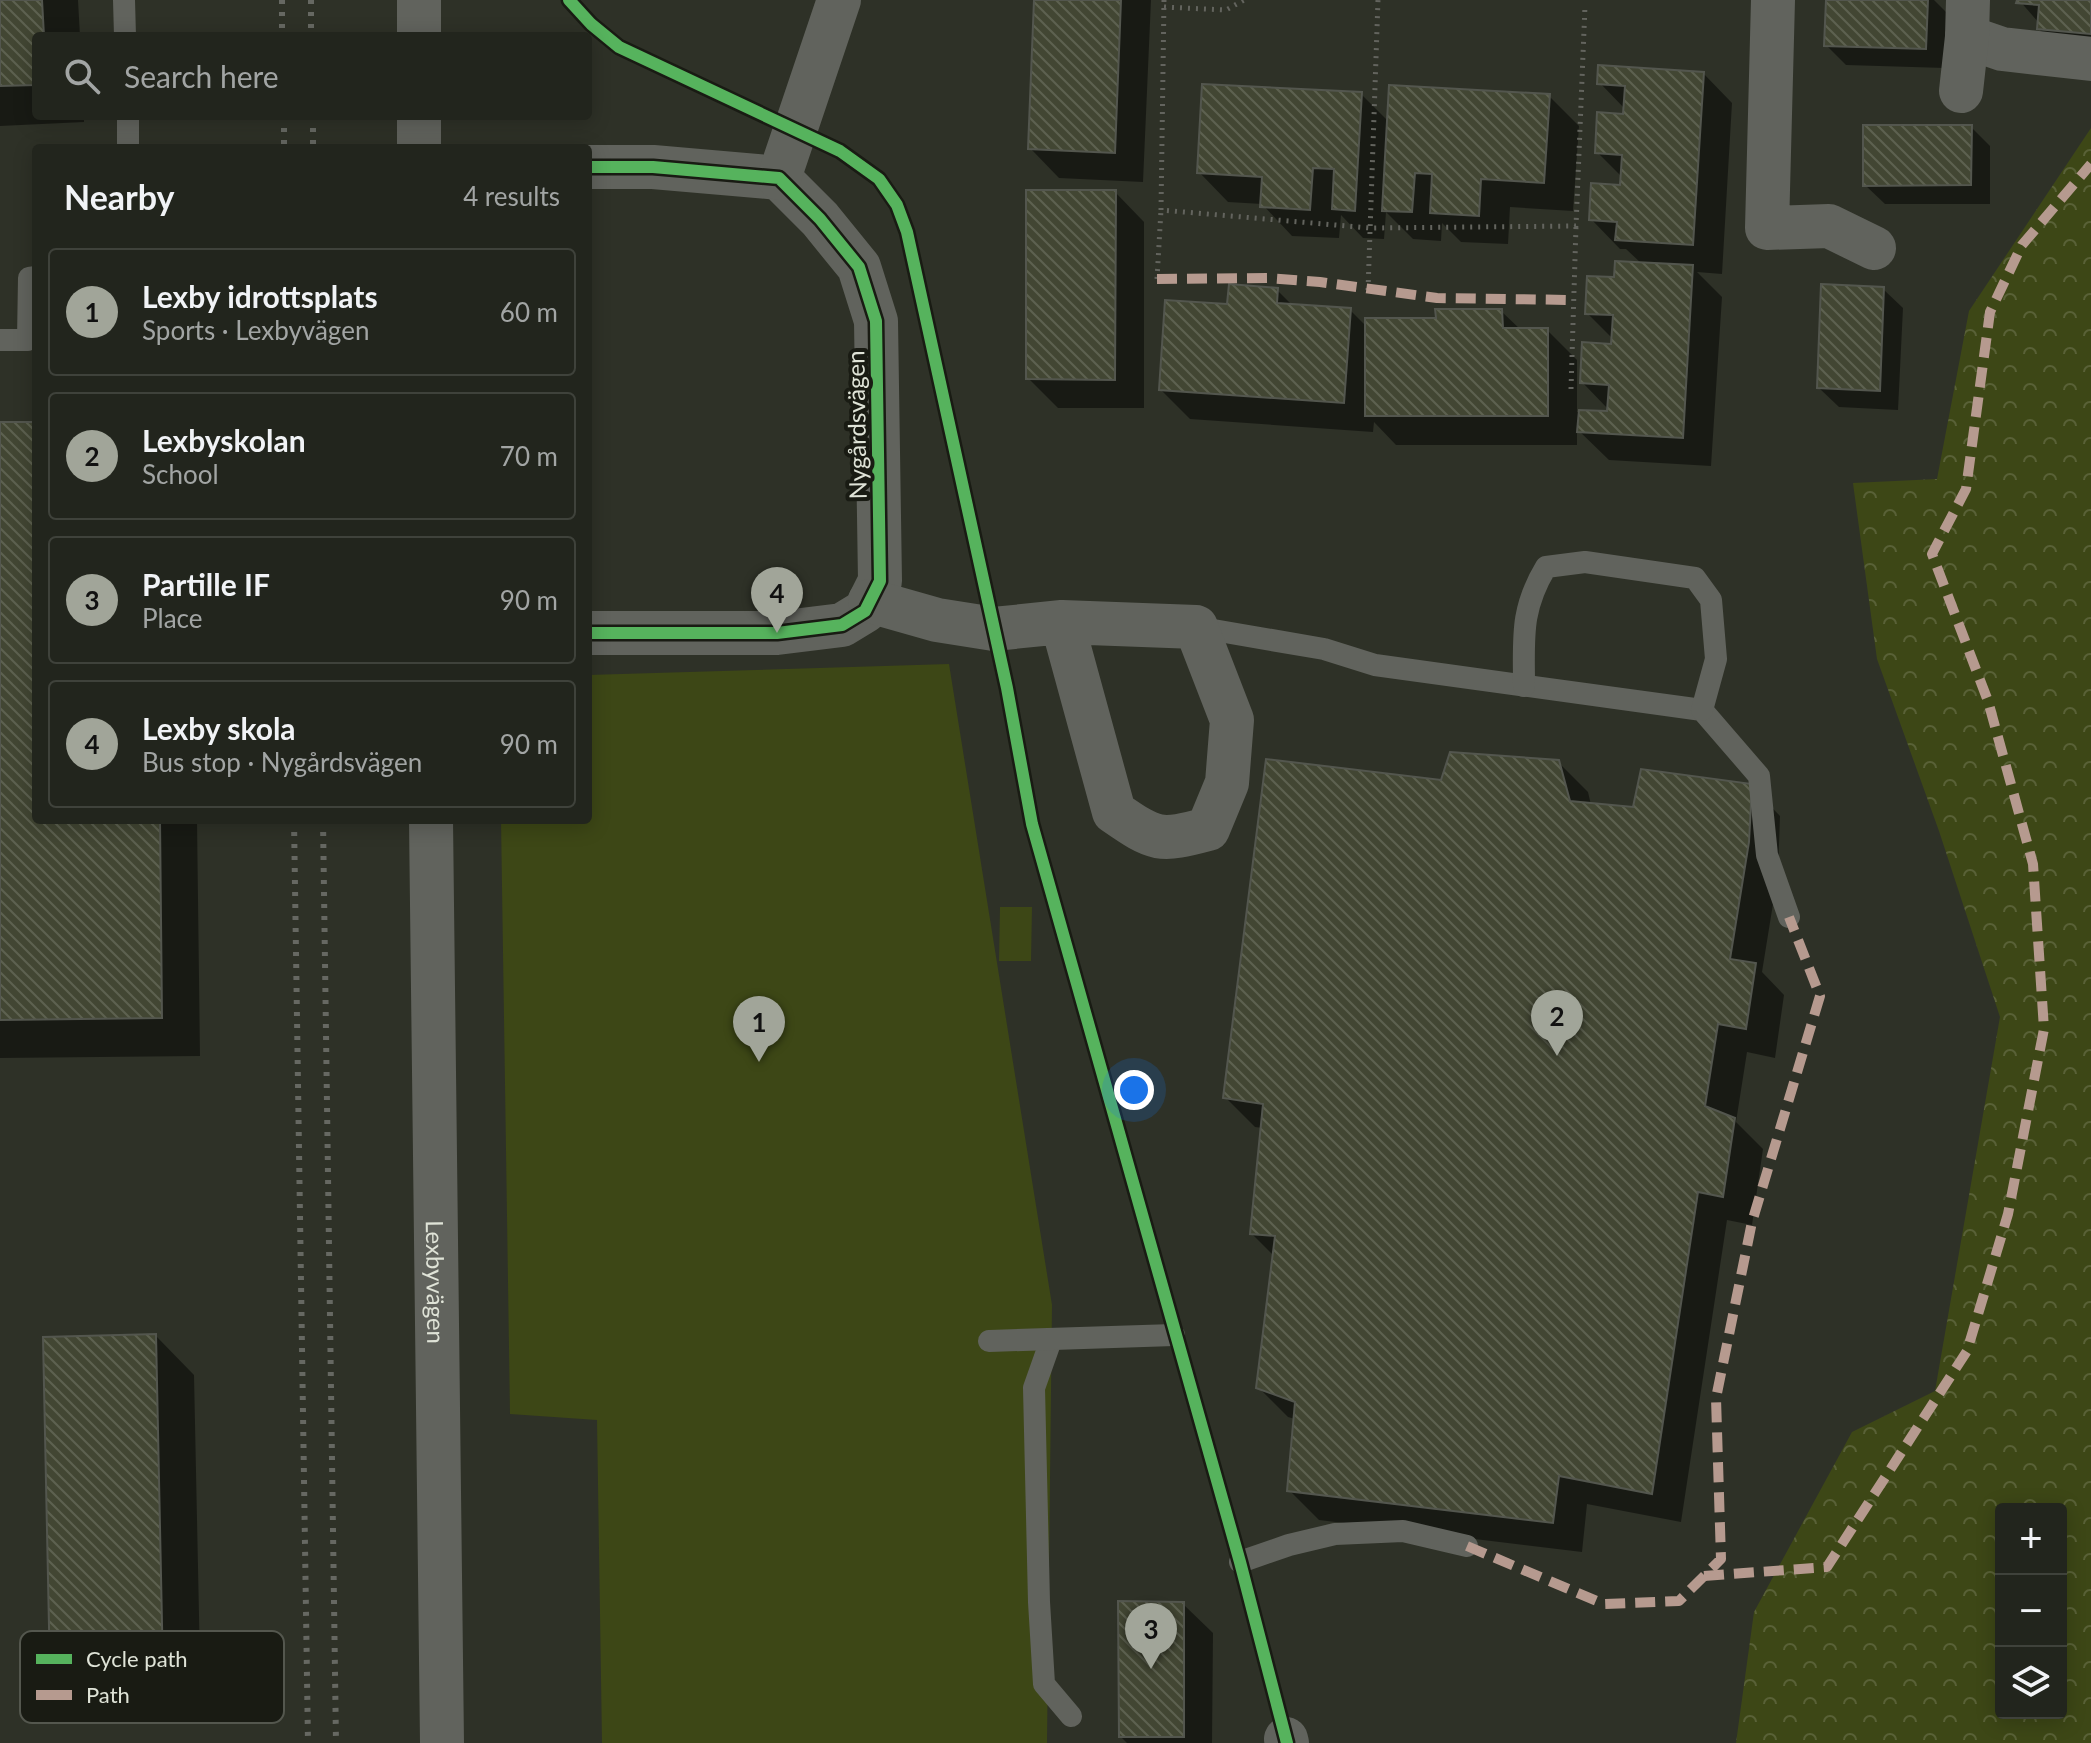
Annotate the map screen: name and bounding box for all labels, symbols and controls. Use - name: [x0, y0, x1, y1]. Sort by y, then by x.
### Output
- search box: [32, 32, 592, 120]
- icon: search: [60, 54, 104, 98]
- text: Search here: [124, 58, 279, 94]
- text: Nearby: [64, 176, 175, 217]
- text: 4 results: [463, 180, 560, 212]
- text: Lexby idrottsplats: [142, 278, 378, 314]
- text: 1: [84, 296, 100, 328]
- text: 60 m: [500, 296, 558, 328]
- text: Sports · Lexbyvägen: [142, 314, 369, 346]
- street label: Nygårdsvägen: [840, 350, 872, 500]
- text: Lexbyskolan: [142, 422, 306, 458]
- text: 2: [84, 440, 100, 472]
- text: 70 m: [500, 440, 558, 472]
- text: School: [142, 458, 219, 490]
- text: Partille IF: [142, 566, 270, 602]
- pin: 4: [751, 567, 803, 633]
- text: 3: [84, 584, 100, 616]
- text: 90 m: [500, 584, 558, 616]
- text: Place: [142, 602, 203, 634]
- text: Lexby skola: [142, 710, 296, 746]
- text: 4: [84, 728, 100, 760]
- text: 90 m: [500, 728, 558, 760]
- text: Bus stop · Nygårdsvägen: [142, 746, 422, 778]
- pin: 2: [1531, 990, 1583, 1056]
- pin: 1: [733, 996, 785, 1062]
- your location: [1114, 1070, 1154, 1110]
- street label: Lexbyvägen: [421, 1220, 452, 1344]
- map controls: [1995, 1503, 2067, 1719]
- button: +: [1995, 1503, 2067, 1575]
- button: −: [1995, 1575, 2067, 1647]
- pin: 3: [1125, 1603, 1177, 1669]
- legend: [20, 1631, 284, 1723]
- text: Cycle path: [86, 1645, 188, 1672]
- button: layers: [1995, 1647, 2067, 1719]
- text: Path: [86, 1681, 130, 1708]

